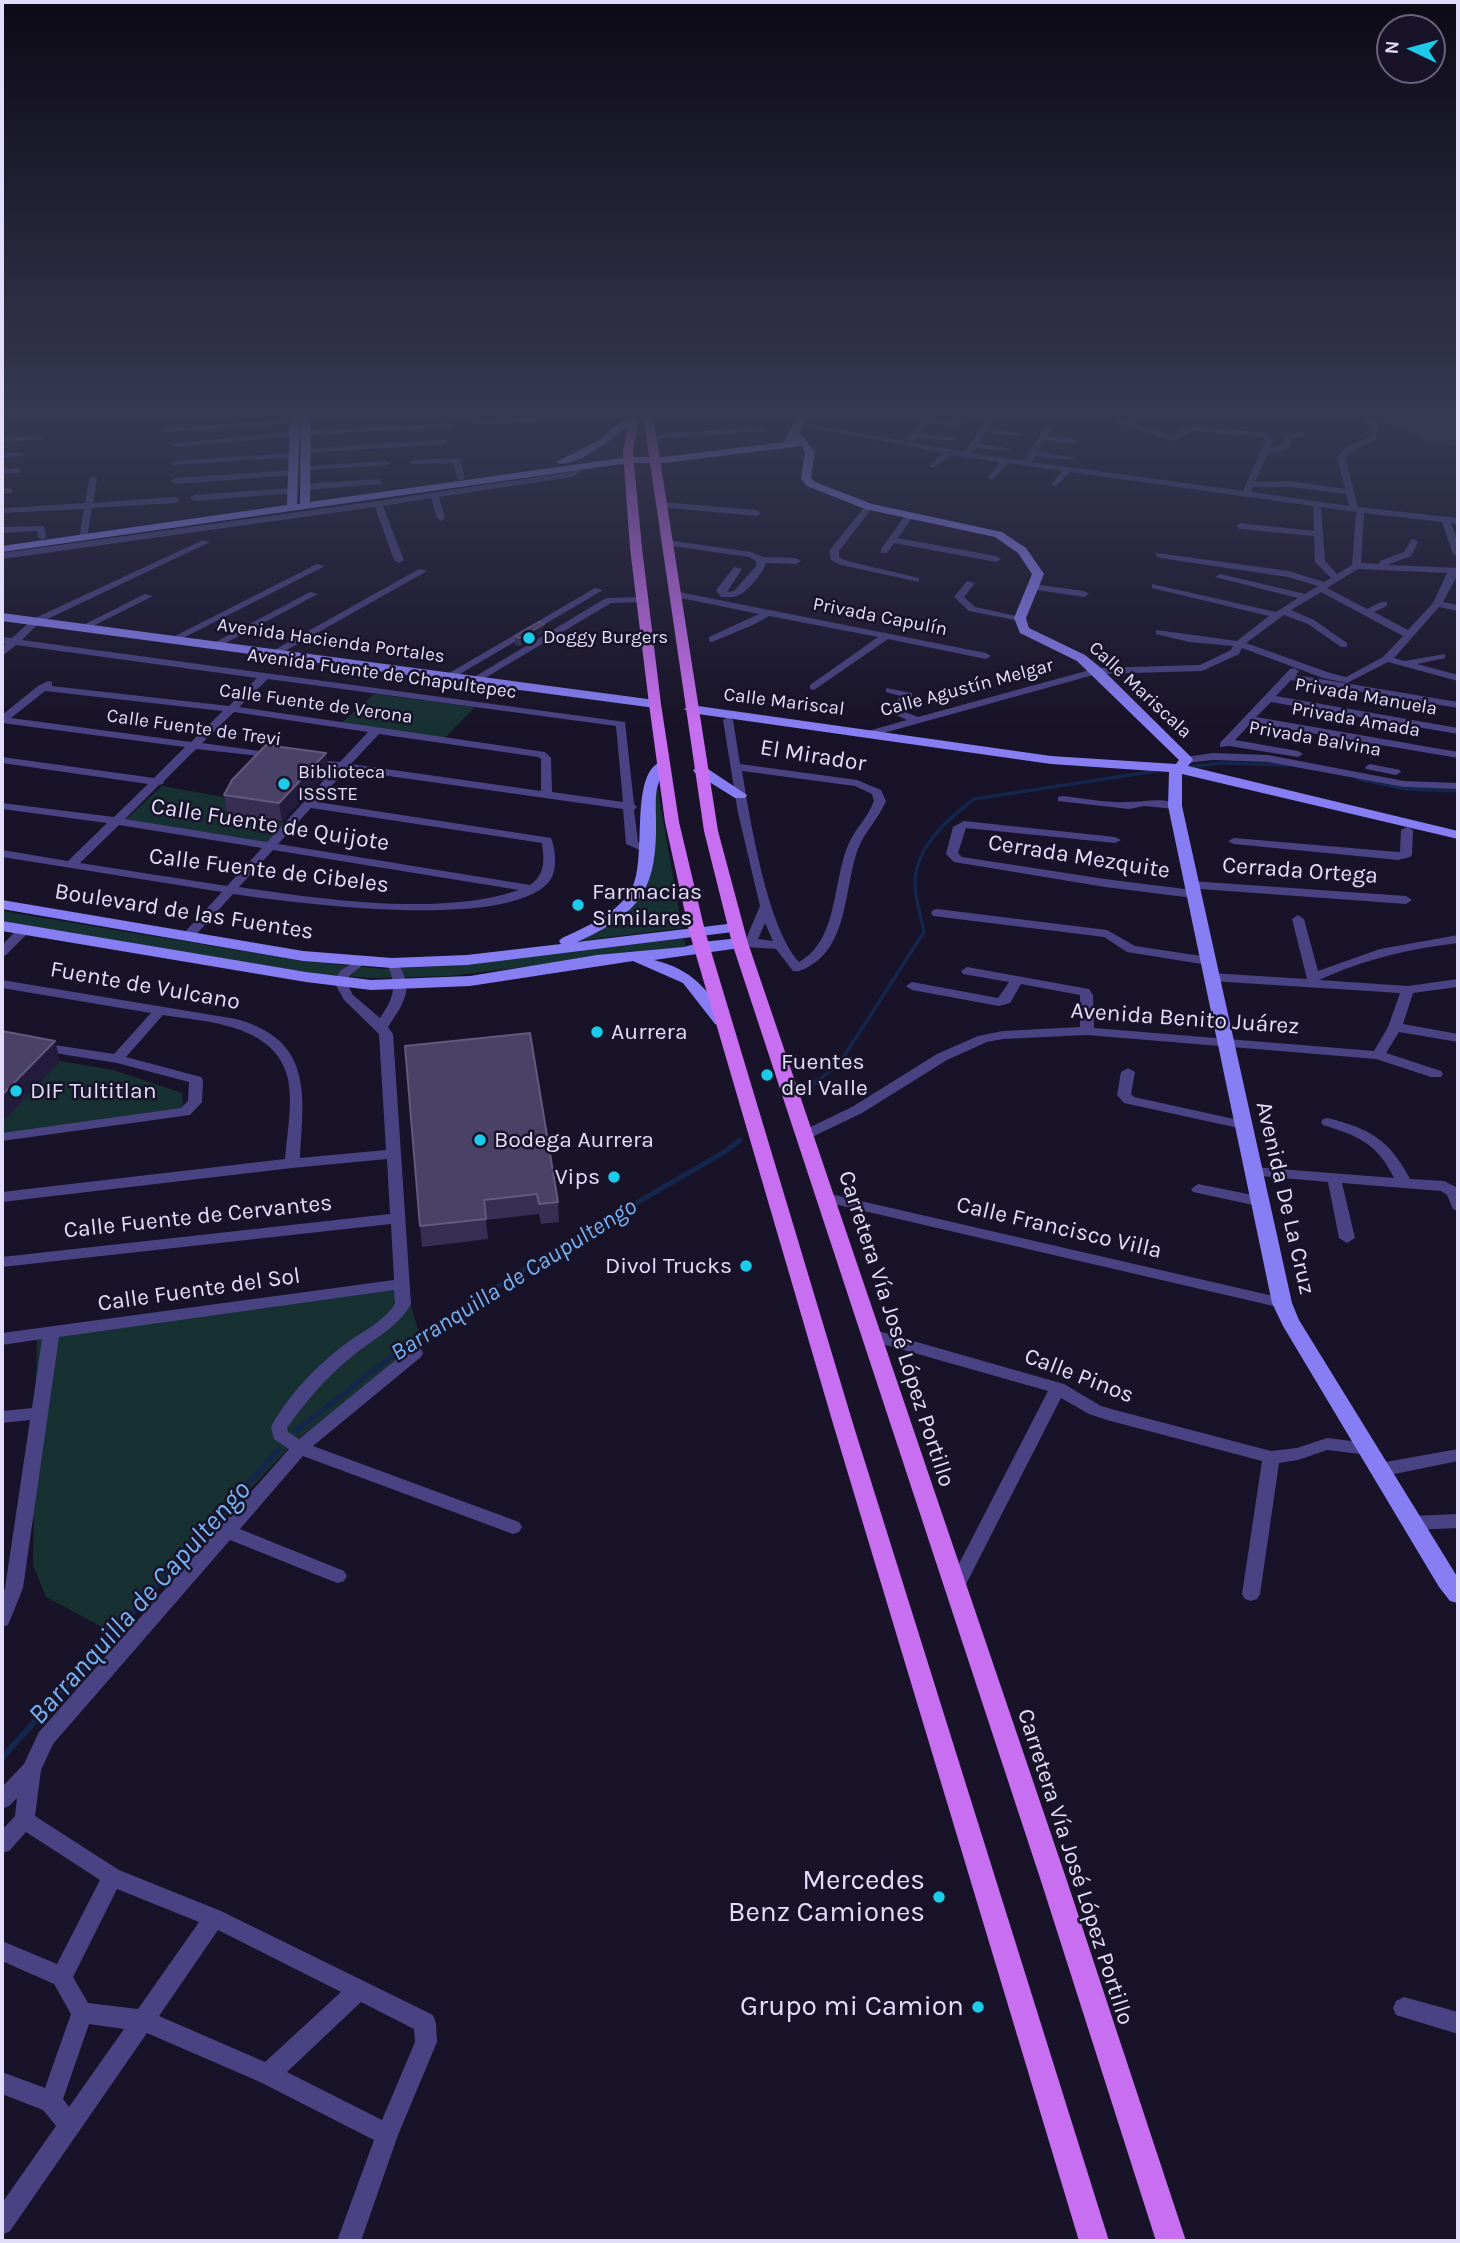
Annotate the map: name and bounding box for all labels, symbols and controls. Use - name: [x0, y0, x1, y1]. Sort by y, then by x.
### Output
- north arrow: [1376, 14, 1446, 84]
- text: N: [1381, 40, 1404, 55]
- street label: Privada Capulín: [811, 593, 949, 641]
- street label: Avenida Hacienda Portales: [216, 614, 446, 668]
- place label: Doggy Burgers: [543, 627, 668, 649]
- marker: Doggy Burgers: [521, 630, 537, 646]
- street label: Calle Mariscala: [1084, 637, 1196, 743]
- street label: Avenida Fuente de Chapultepec: [246, 644, 518, 704]
- street label: Calle Agustín Melgar: [878, 654, 1056, 722]
- street label: Privada Manuela: [1293, 673, 1439, 721]
- street label: Calle Fuente de Verona: [218, 679, 414, 729]
- street label: Calle Mariscal: [722, 683, 846, 721]
- street label: Privada Amada: [1290, 697, 1422, 743]
- street label: Calle Fuente de Trevi: [105, 704, 283, 752]
- street label: Privada Balvina: [1247, 716, 1383, 762]
- street label: El Mirador: [758, 734, 868, 778]
- place label: Biblioteca ISSSTE: [298, 762, 385, 806]
- marker: Biblioteca ISSSTE: [276, 776, 292, 792]
- street label: Calle Fuente de Quijote: [149, 793, 391, 857]
- street label: Cerrada Mezquite: [986, 829, 1172, 885]
- street label: Calle Fuente de Cibeles: [147, 843, 391, 899]
- street label: Cerrada Ortega: [1221, 852, 1379, 890]
- street label: Boulevard de las Fuentes: [53, 878, 315, 946]
- place label: Farmacias Similares: [592, 878, 702, 932]
- marker: Farmacias Similares: [570, 897, 586, 913]
- street label: Fuente de Vulcano: [48, 956, 242, 1016]
- street label: Avenida Benito Juárez: [1070, 997, 1300, 1041]
- place label: Aurrera: [611, 1018, 688, 1046]
- marker: Aurrera: [589, 1024, 605, 1040]
- place label: Fuentes del Valle: [781, 1048, 868, 1102]
- marker: Fuentes del Valle: [759, 1067, 775, 1083]
- place label: DIF Tultitlan: [30, 1077, 157, 1105]
- marker: DIF Tultitlan: [8, 1083, 24, 1099]
- street label: Avenida De La Cruz: [1249, 1099, 1321, 1297]
- place label: Bodega Aurrera: [494, 1126, 654, 1154]
- marker: Bodega Aurrera: [472, 1132, 488, 1148]
- place label: Vips: [555, 1163, 600, 1191]
- street label: Carretera Vía José López Portillo: [832, 1167, 960, 1491]
- marker: Vips: [606, 1169, 622, 1185]
- street label: Calle Fuente de Cervantes: [62, 1189, 334, 1245]
- street label: Calle Francisco Villa: [954, 1191, 1164, 1265]
- water label: Barranquilla de Caupultengo: [386, 1192, 642, 1368]
- place label: Divol Trucks: [605, 1252, 732, 1280]
- marker: Divol Trucks: [738, 1258, 754, 1274]
- street label: Calle Fuente del Sol: [96, 1262, 302, 1318]
- street label: Calle Pinos: [1020, 1343, 1138, 1409]
- water label: Barranquilla de Capultengo: [22, 1474, 258, 1732]
- street label: Carretera Vía José López Portillo: [1011, 1705, 1139, 2029]
- place label: Mercedes Benz Camiones: [728, 1864, 925, 1930]
- marker: Mercedes Benz Camiones: [931, 1889, 947, 1905]
- place label: Grupo mi Camion: [740, 1990, 964, 2024]
- marker: Grupo mi Camion: [970, 1999, 986, 2015]

